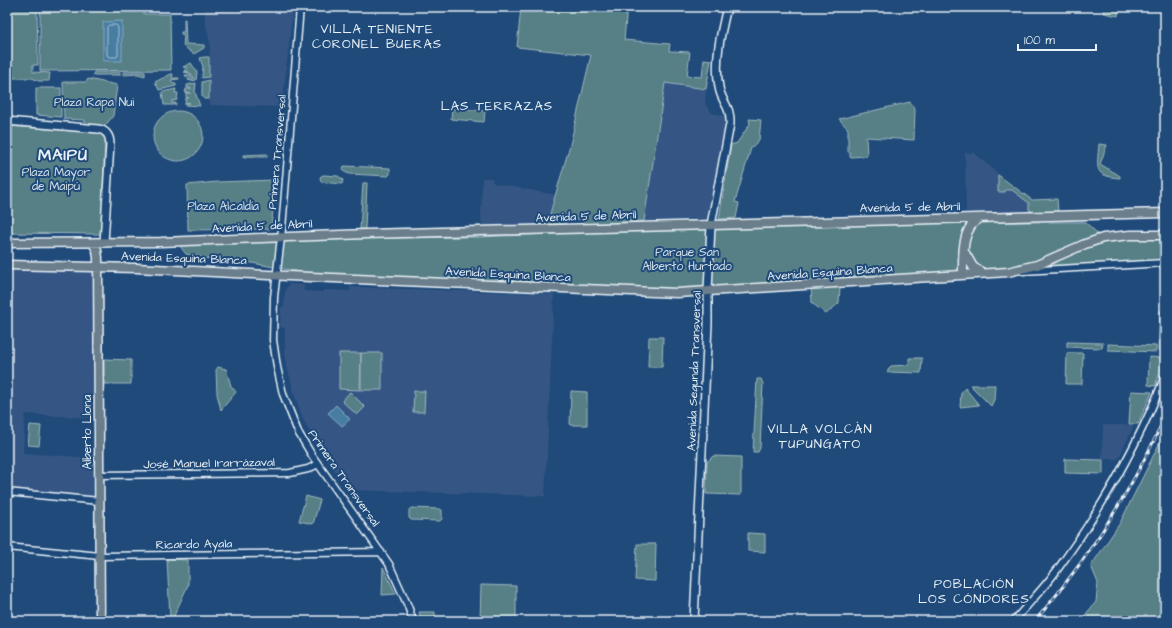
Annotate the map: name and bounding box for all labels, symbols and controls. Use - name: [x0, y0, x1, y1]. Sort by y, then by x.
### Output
- district label: VILLA TENIENTE CORONEL BUERAS: [312, 20, 442, 53]
- scale bar: [1018, 26, 1096, 52]
- text: 100 m: [1024, 32, 1055, 49]
- park label: Plaza Rapa Nui: [54, 94, 134, 111]
- street label: Primera Transversal: [264, 94, 291, 210]
- district label: LAS TERRAZAS: [441, 97, 553, 115]
- district label: MAIPÚ: [38, 144, 88, 166]
- park label: Plaza Mayor de Maipú: [22, 164, 91, 195]
- park label: Plaza Alcaldía: [187, 198, 259, 215]
- street label: Avenida 5 de Abril: [859, 198, 961, 217]
- street label: Avenida 5 de Abril: [535, 206, 637, 227]
- street label: Avenida 5 de Abril: [211, 215, 313, 238]
- park label: Parque San Alberto Hurtado: [642, 244, 732, 275]
- street label: Avenida Esquina Blanca: [121, 248, 247, 269]
- street label: Avenida Esquina Blanca: [767, 260, 893, 285]
- street label: Avenida Esquina Blanca: [445, 263, 571, 286]
- street label: Avenida Segunda Transversal: [683, 290, 707, 452]
- street label: Alberto Llona: [79, 395, 96, 469]
- district label: VILLA VOLCÁN TUPUNGATO: [767, 420, 873, 453]
- street label: Primera Transversal: [304, 426, 384, 530]
- street label: José Manuel Irarrázaval: [143, 454, 275, 473]
- street label: Ricardo Ayala: [155, 535, 233, 555]
- district label: POBLACIÓN LOS CÓNDORES: [918, 575, 1030, 608]

